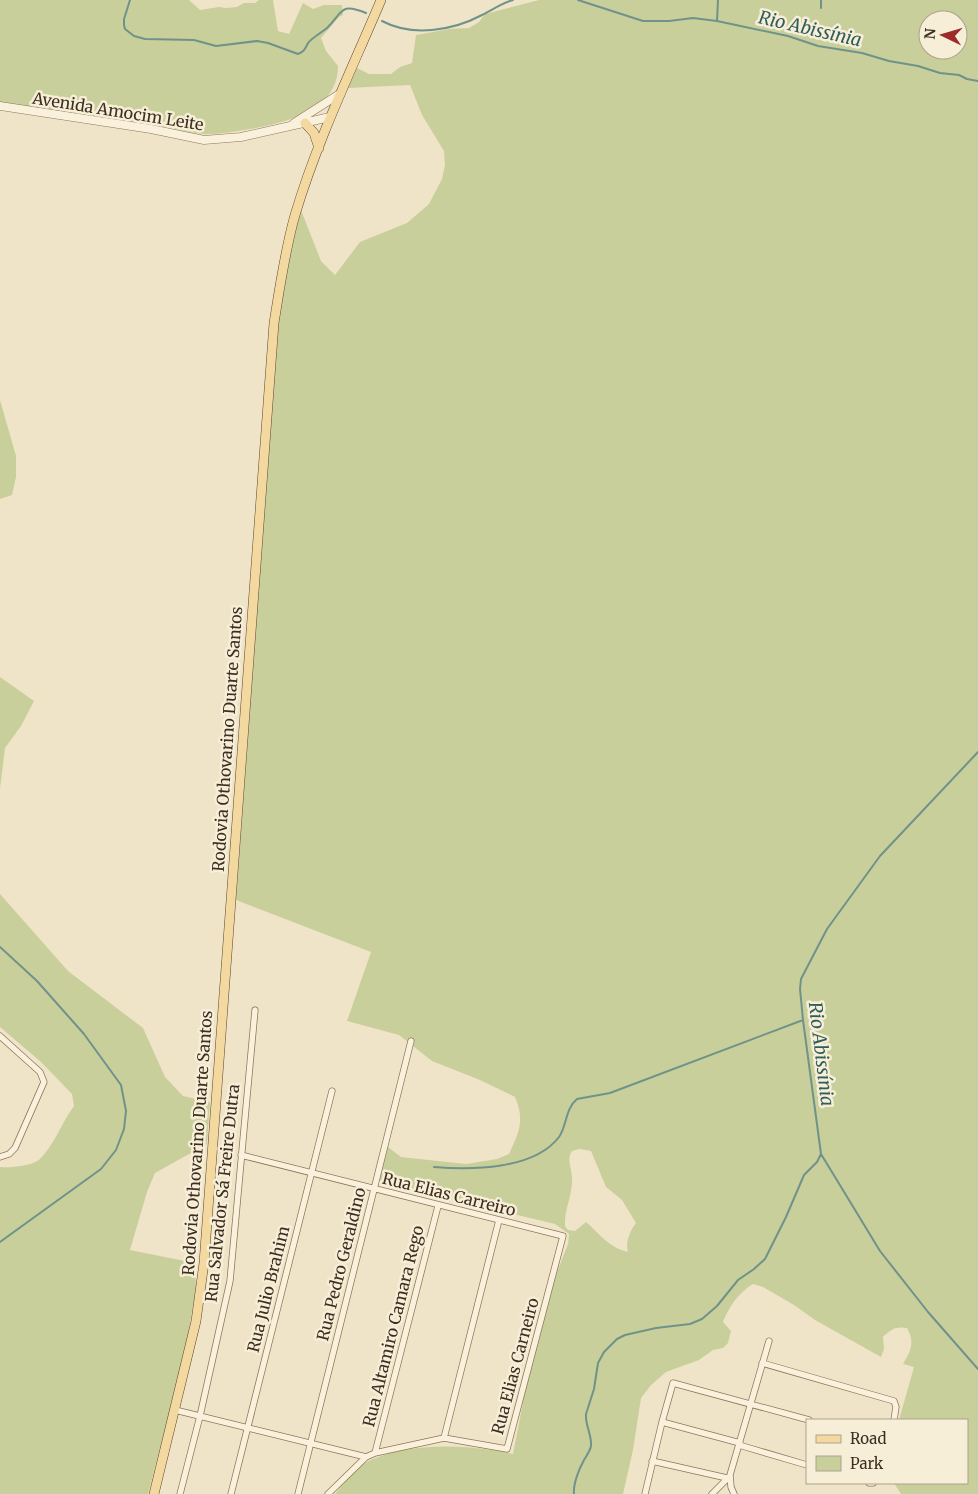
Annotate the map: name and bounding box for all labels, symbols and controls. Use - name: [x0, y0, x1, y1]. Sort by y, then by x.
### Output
- water label: Rio Abissínia: [756, 6, 864, 52]
- north arrow: [918, 10, 968, 60]
- text: N: [921, 28, 939, 40]
- street label: Avenida Amocim Leite: [30, 87, 205, 134]
- street label: Rodovia Othovarino Duarte Santos: [208, 606, 246, 872]
- water label: Rio Abissínia: [804, 1000, 839, 1107]
- street label: Rodovia Othovarino Duarte Santos: [178, 1010, 216, 1276]
- street label: Rua Salvador Sá Freire Dutra: [201, 1083, 243, 1303]
- street label: Rua Elias Carreiro: [380, 1168, 518, 1220]
- street label: Rua Pedro Geraldino: [312, 1185, 370, 1343]
- street label: Rua Altamiro Camara Rego: [358, 1223, 428, 1429]
- street label: Rua Julio Brahim: [243, 1224, 293, 1354]
- street label: Rua Elias Carneiro: [487, 1296, 543, 1436]
- legend: [806, 1419, 968, 1484]
- text: Road: [850, 1429, 886, 1448]
- text: Park: [850, 1454, 884, 1473]

